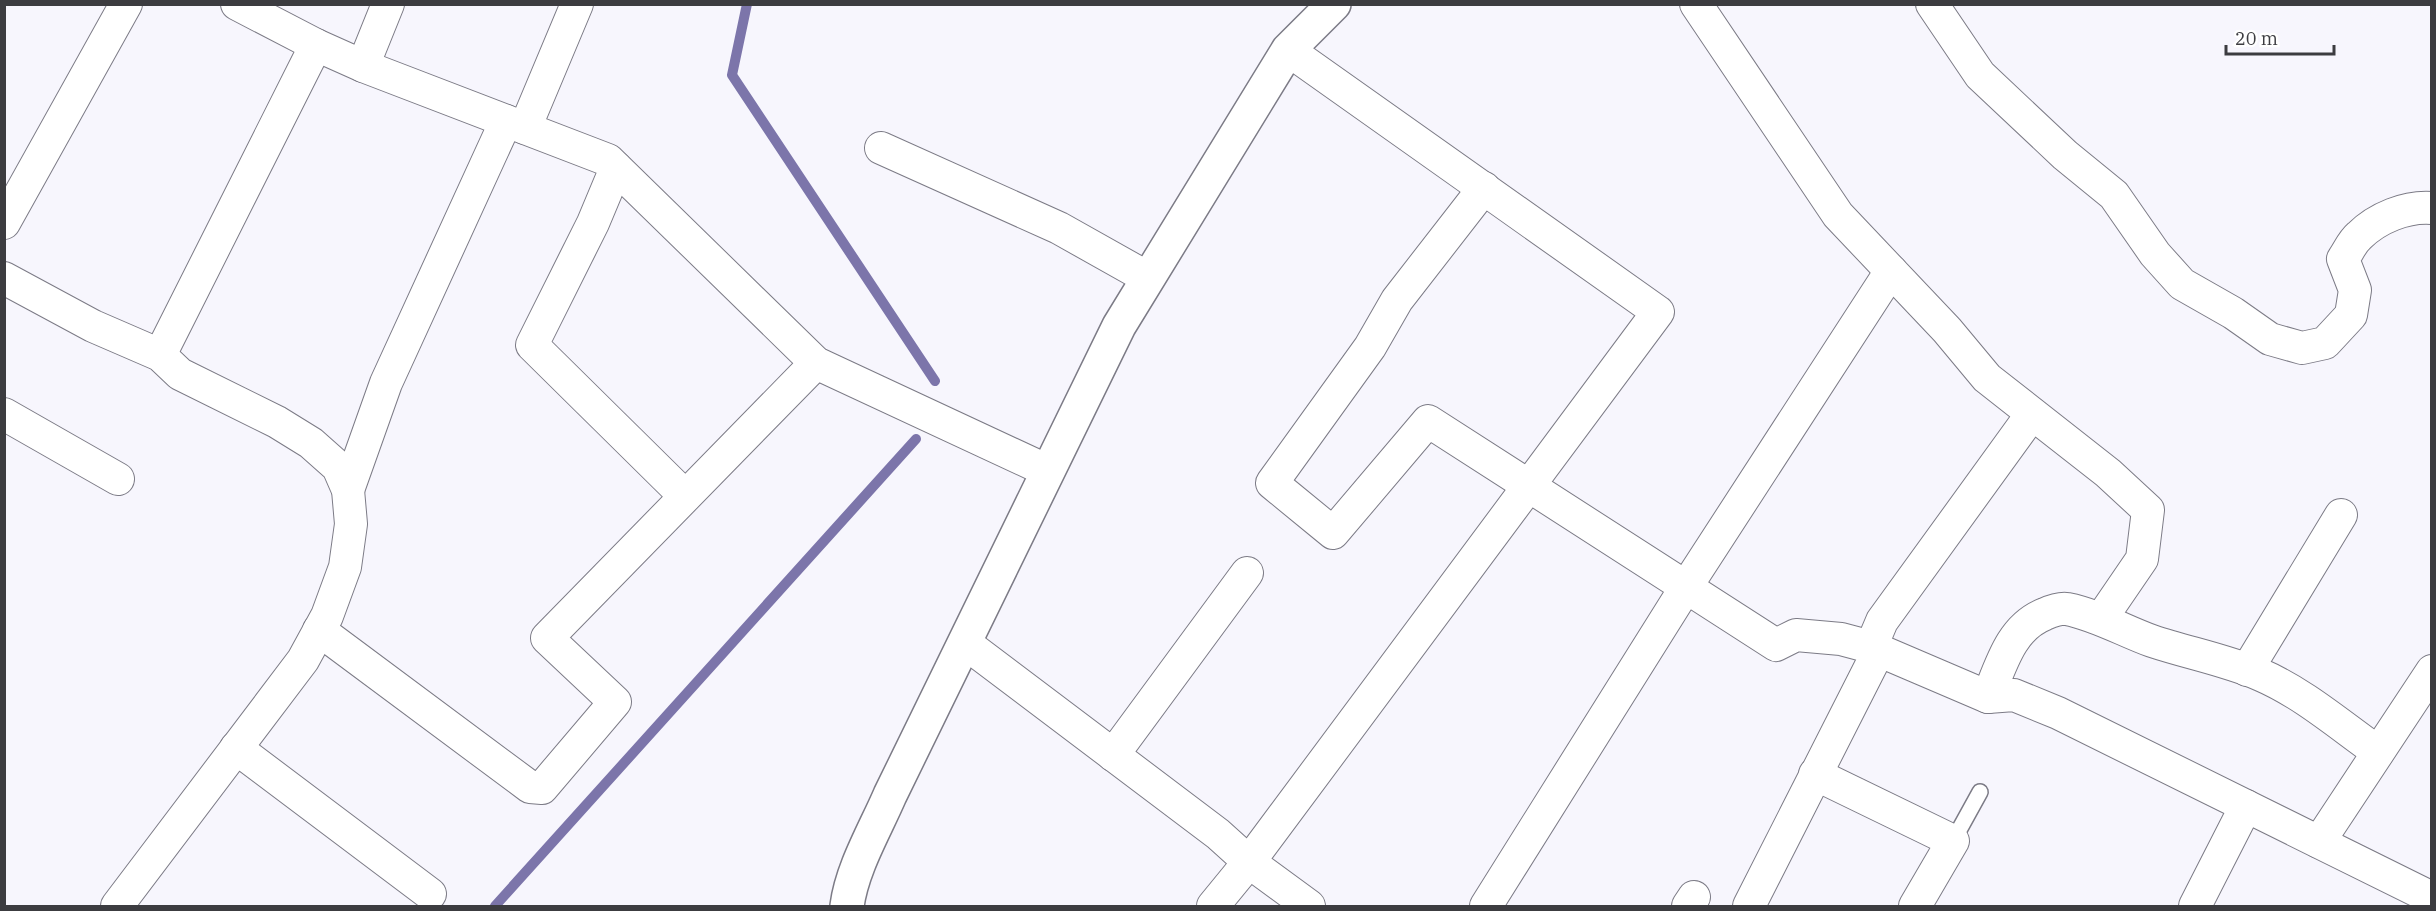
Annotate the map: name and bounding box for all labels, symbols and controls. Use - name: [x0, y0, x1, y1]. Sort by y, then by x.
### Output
- scale bar: [2226, 18, 2334, 56]
- text: 20 m: [2235, 27, 2278, 50]

